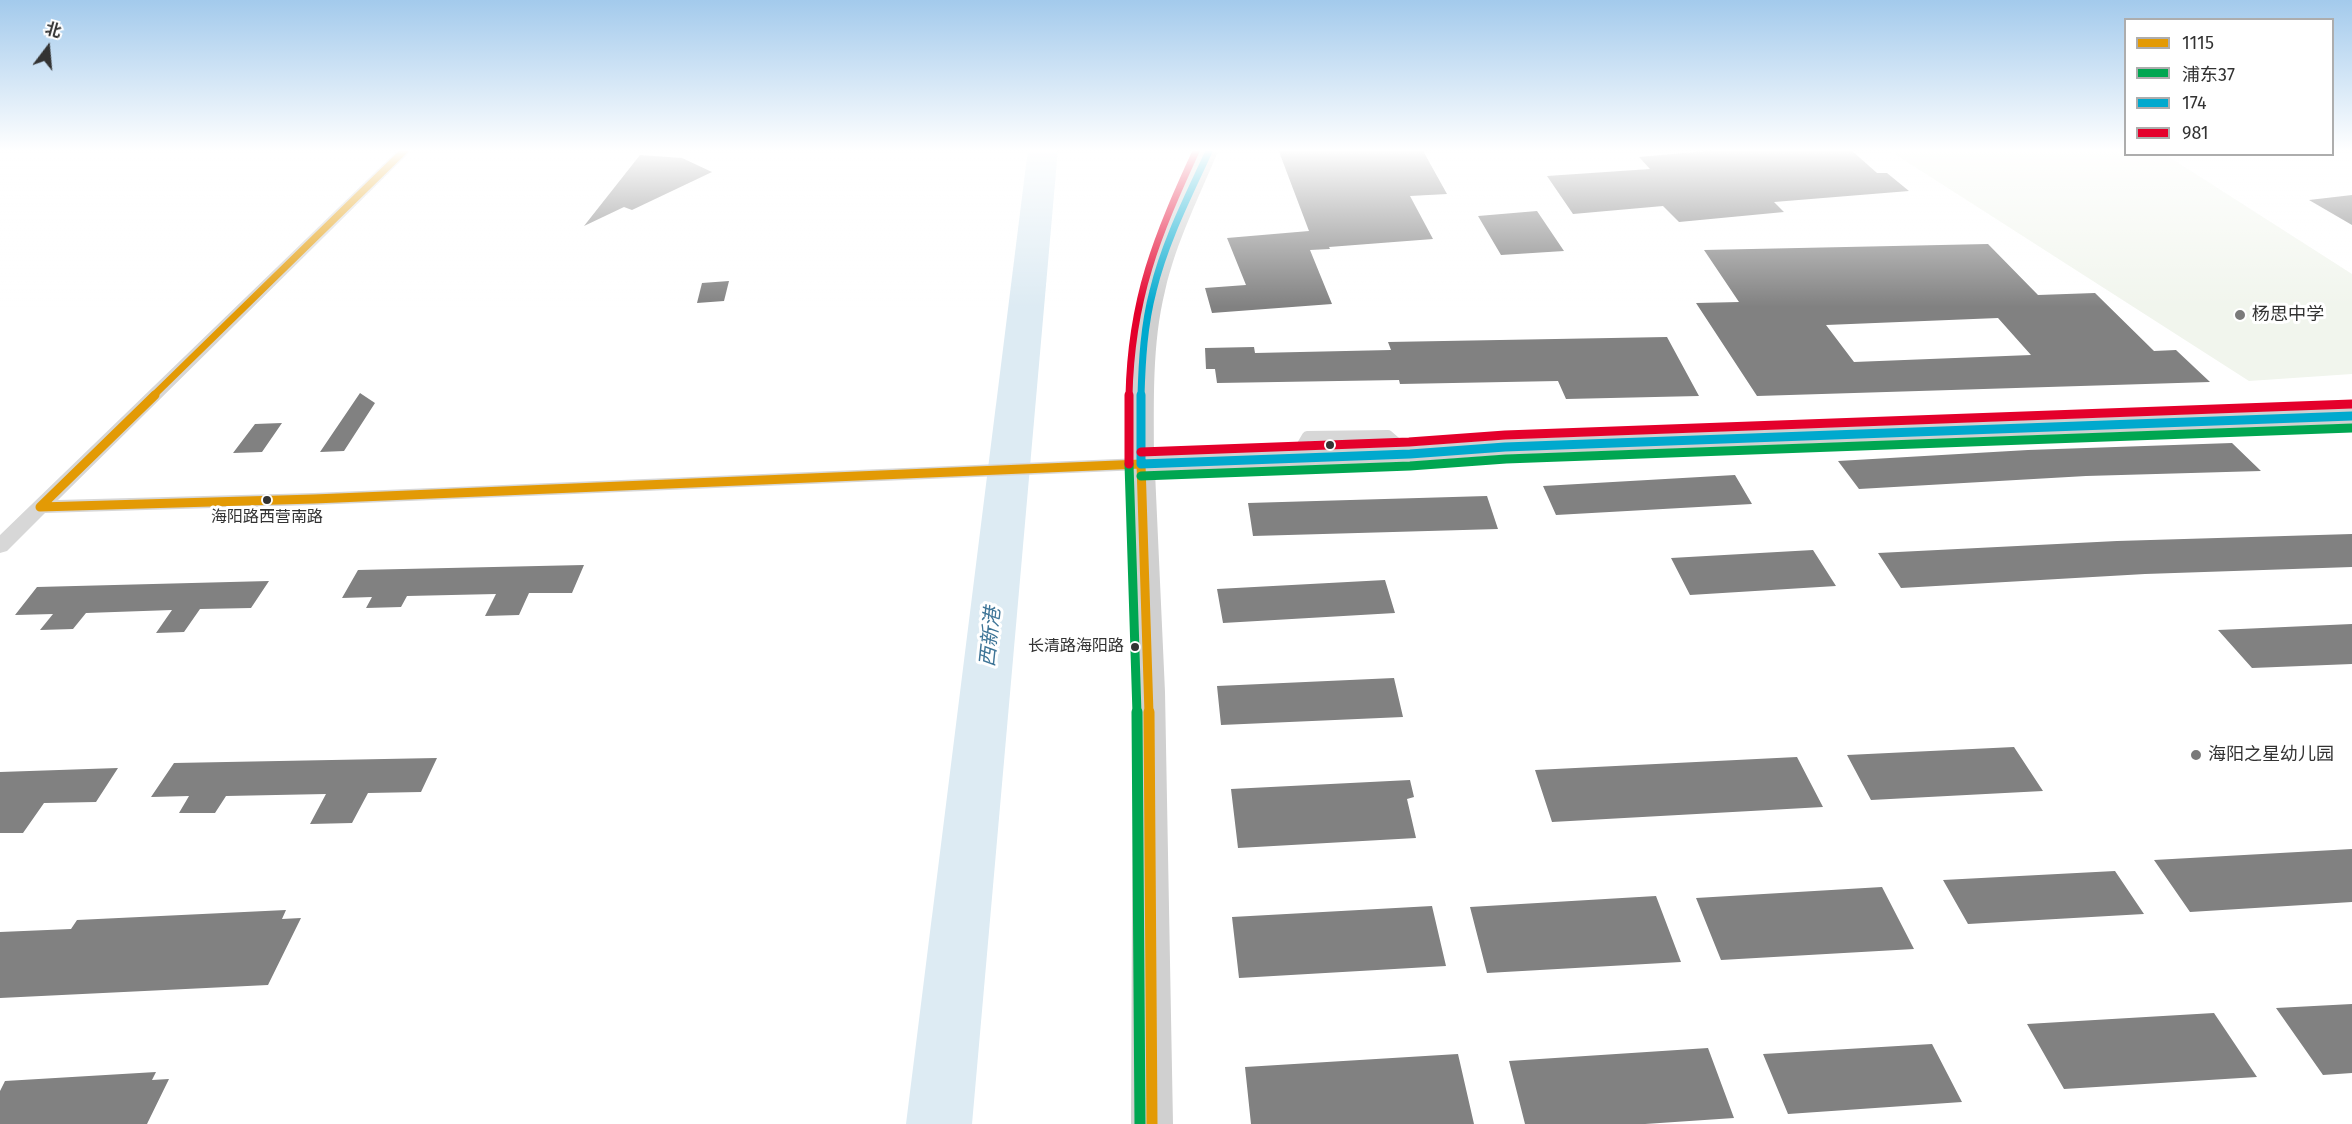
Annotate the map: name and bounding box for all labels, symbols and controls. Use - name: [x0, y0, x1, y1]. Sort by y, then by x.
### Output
- north arrow: [18, 18, 78, 78]
- legend: [2124, 18, 2334, 156]
- text: 北: [43, 19, 63, 42]
- text: 1115: [2182, 32, 2214, 54]
- text: 浦东37: [2182, 64, 2235, 86]
- text: 174: [2182, 92, 2207, 114]
- text: 981: [2182, 122, 2209, 144]
- place label: 杨思中学: [2252, 304, 2324, 326]
- marker: 杨思中学: [2233, 308, 2247, 322]
- unlabelled marker: [1324, 439, 1336, 451]
- marker: 海阳路西营南路: [261, 494, 273, 506]
- place label: 海阳路西营南路: [211, 508, 323, 528]
- water label: 西新港: [976, 606, 1006, 668]
- place label: 长清路海阳路: [1028, 637, 1124, 657]
- marker: 长清路海阳路: [1129, 641, 1141, 653]
- place label: 海阳之星幼儿园: [2208, 744, 2334, 766]
- marker: 海阳之星幼儿园: [2189, 748, 2203, 762]

